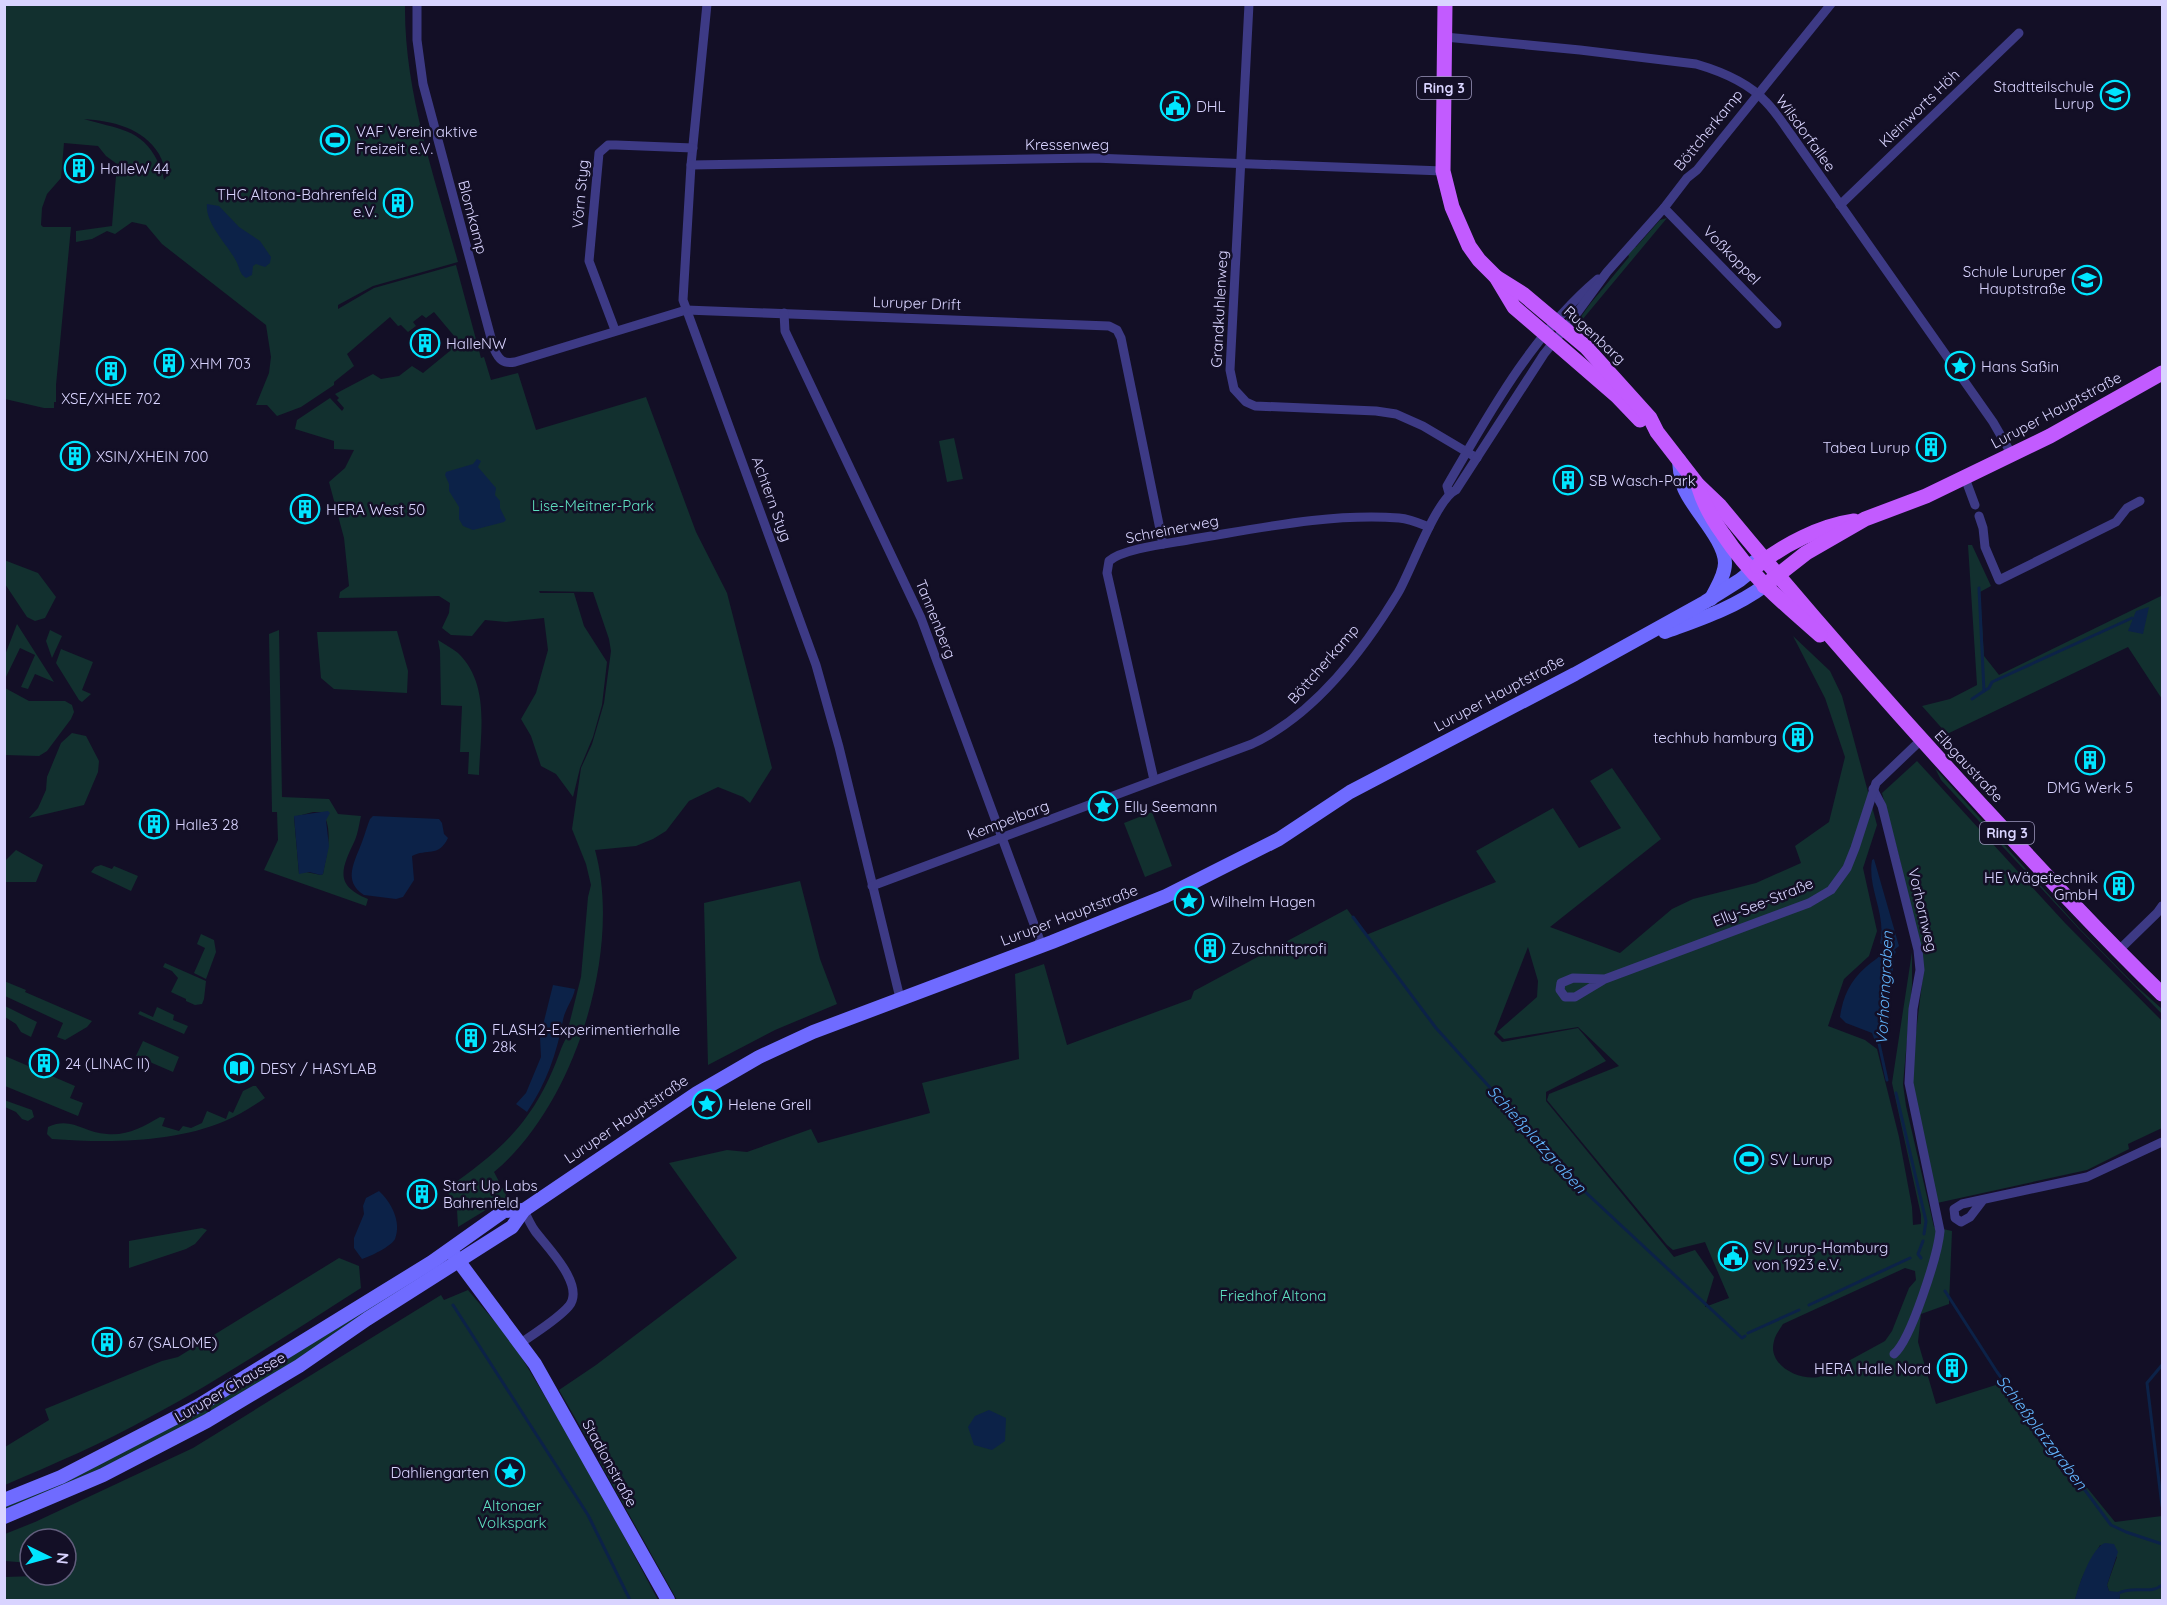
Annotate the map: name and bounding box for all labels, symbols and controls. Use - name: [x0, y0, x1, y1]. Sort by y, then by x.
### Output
- street label: Kleinworts Höh: [1875, 65, 1963, 151]
- road number: Ring 3: [1417, 77, 1471, 99]
- place label: Stadtteilschule Lurup: [1993, 77, 2094, 113]
- school or university icon: Stadtteilschule Lurup: [2099, 79, 2131, 111]
- street label: Böttcherkamp: [1669, 85, 1747, 175]
- public building icon: DHL: [1159, 90, 1191, 122]
- street label: Wilsdorfallee: [1772, 91, 1840, 175]
- place label: DHL: [1196, 97, 1226, 116]
- place label: VAF Verein aktive Freizeit e.V.: [356, 122, 478, 158]
- sports icon: VAF Verein aktive Freizeit e.V.: [319, 124, 351, 156]
- street label: Kressenweg: [1025, 135, 1109, 154]
- building icon: HalleW 44: [63, 152, 95, 184]
- place label: HalleW 44: [100, 159, 169, 178]
- street label: Vörn Styg: [568, 159, 592, 229]
- street label: Blomkamp: [454, 178, 492, 256]
- place label: THC Altona-Bahrenfeld e.V.: [217, 185, 377, 221]
- building icon: THC Altona-Bahrenfeld e.V.: [382, 187, 414, 219]
- street label: Voßkoppel: [1699, 222, 1765, 288]
- street label: Grandkuhlenweg: [1206, 250, 1232, 368]
- place label: Schule Luruper Hauptstraße: [1963, 262, 2066, 298]
- school or university icon: Schule Luruper Hauptstraße: [2071, 264, 2103, 296]
- street label: Luruper Drift: [872, 292, 962, 314]
- street label: Rugenbarg: [1560, 302, 1630, 368]
- building icon: HalleNW: [409, 327, 441, 359]
- place label: HalleNW: [446, 334, 507, 353]
- building icon: XHM 703: [153, 347, 185, 379]
- place icon: Hans Saßin: [1944, 350, 1976, 382]
- place label: XHM 703: [190, 354, 251, 373]
- building icon: XSE/XHEE 702: [95, 355, 127, 387]
- place label: Hans Saßin: [1981, 357, 2059, 376]
- street label: Luruper Hauptstraße: [1987, 367, 2125, 453]
- place label: XSE/XHEE 702: [61, 389, 161, 408]
- building icon: Tabea Lurup: [1915, 431, 1947, 463]
- place label: Tabea Lurup: [1823, 438, 1910, 457]
- building icon: XSIN/XHEIN 700: [59, 440, 91, 472]
- place label: XSIN/XHEIN 700: [96, 447, 209, 466]
- street label: Achtern Styg: [748, 454, 796, 544]
- building icon: SB Wasch-Park: [1552, 464, 1584, 496]
- place label: SB Wasch-Park: [1589, 471, 1696, 490]
- building icon: HERA West 50: [289, 493, 321, 525]
- park label: Lise-Meitner-Park: [532, 496, 654, 515]
- place label: HERA West 50: [326, 500, 425, 519]
- street label: Schreinerweg: [1124, 511, 1220, 547]
- street label: Tannenberg: [912, 577, 960, 661]
- street label: Böttcherkamp: [1283, 620, 1363, 708]
- street label: Luruper Hauptstraße: [1430, 650, 1568, 736]
- building icon: techhub hamburg: [1782, 721, 1814, 753]
- street label: Elbgaustraße: [1931, 726, 2007, 806]
- place label: techhub hamburg: [1653, 728, 1777, 747]
- building icon: DMG Werk 5: [2074, 744, 2106, 776]
- place label: DMG Werk 5: [2047, 778, 2133, 797]
- place icon: Elly Seemann: [1087, 790, 1119, 822]
- street label: Kempelbarg: [964, 796, 1052, 844]
- place label: Elly Seemann: [1124, 797, 1217, 816]
- building icon: Halle3 28: [138, 808, 170, 840]
- place label: Halle3 28: [175, 815, 238, 834]
- road number: Ring 3: [1980, 822, 2034, 844]
- street label: Vorhornweg: [1904, 866, 1942, 954]
- place label: HE Wägetechnik GmbH: [1984, 868, 2098, 904]
- building icon: HE Wägetechnik GmbH: [2103, 870, 2135, 902]
- street label: Elly-See-Straße: [1710, 873, 1816, 931]
- street label: Luruper Hauptstraße: [998, 880, 1140, 950]
- place icon: Wilhelm Hagen: [1173, 885, 1205, 917]
- place label: Wilhelm Hagen: [1210, 892, 1315, 911]
- water label: Vorhorngraben: [1871, 930, 1897, 1045]
- building icon: Zuschnittprofi: [1194, 932, 1226, 964]
- place label: Zuschnittprofi: [1231, 939, 1327, 958]
- place label: FLASH2-Experimentierhalle 28k: [492, 1020, 680, 1056]
- building icon: FLASH2-Experimentierhalle 28k: [455, 1022, 487, 1054]
- building icon: 24 (LINAC II): [28, 1047, 60, 1079]
- library icon: DESY / HASYLAB: [223, 1052, 255, 1084]
- place label: 24 (LINAC II): [65, 1054, 150, 1073]
- place label: DESY / HASYLAB: [260, 1059, 377, 1078]
- street label: Luruper Hauptstraße: [560, 1070, 692, 1168]
- water label: Schießplatzgraben: [1483, 1081, 1591, 1198]
- place icon: Helene Grell: [691, 1088, 723, 1120]
- place label: Helene Grell: [728, 1095, 812, 1114]
- sports icon: SV Lurup: [1733, 1143, 1765, 1175]
- place label: SV Lurup: [1770, 1150, 1832, 1169]
- place label: Start Up Labs Bahrenfeld: [443, 1176, 538, 1212]
- building icon: Start Up Labs Bahrenfeld: [406, 1178, 438, 1210]
- place label: SV Lurup-Hamburg von 1923 e.V.: [1754, 1238, 1888, 1274]
- public building icon: SV Lurup-Hamburg von 1923 e.V.: [1717, 1240, 1749, 1272]
- park label: Friedhof Altona: [1220, 1286, 1326, 1305]
- building icon: 67 (SALOME): [91, 1326, 123, 1358]
- place label: 67 (SALOME): [128, 1333, 217, 1352]
- street label: Luruper Chaussee: [171, 1348, 289, 1426]
- building icon: HERA Halle Nord: [1936, 1352, 1968, 1384]
- place label: HERA Halle Nord: [1814, 1359, 1931, 1378]
- water label: Schießplatzgraben: [1992, 1371, 2092, 1494]
- street label: Stadionstraße: [578, 1416, 642, 1510]
- place icon: Dahliengarten: [494, 1456, 526, 1488]
- place label: Dahliengarten: [390, 1463, 489, 1482]
- park label: Altonaer Volkspark: [477, 1496, 547, 1532]
- north arrow: [18, 1527, 78, 1587]
- text: N: [52, 1552, 73, 1565]

